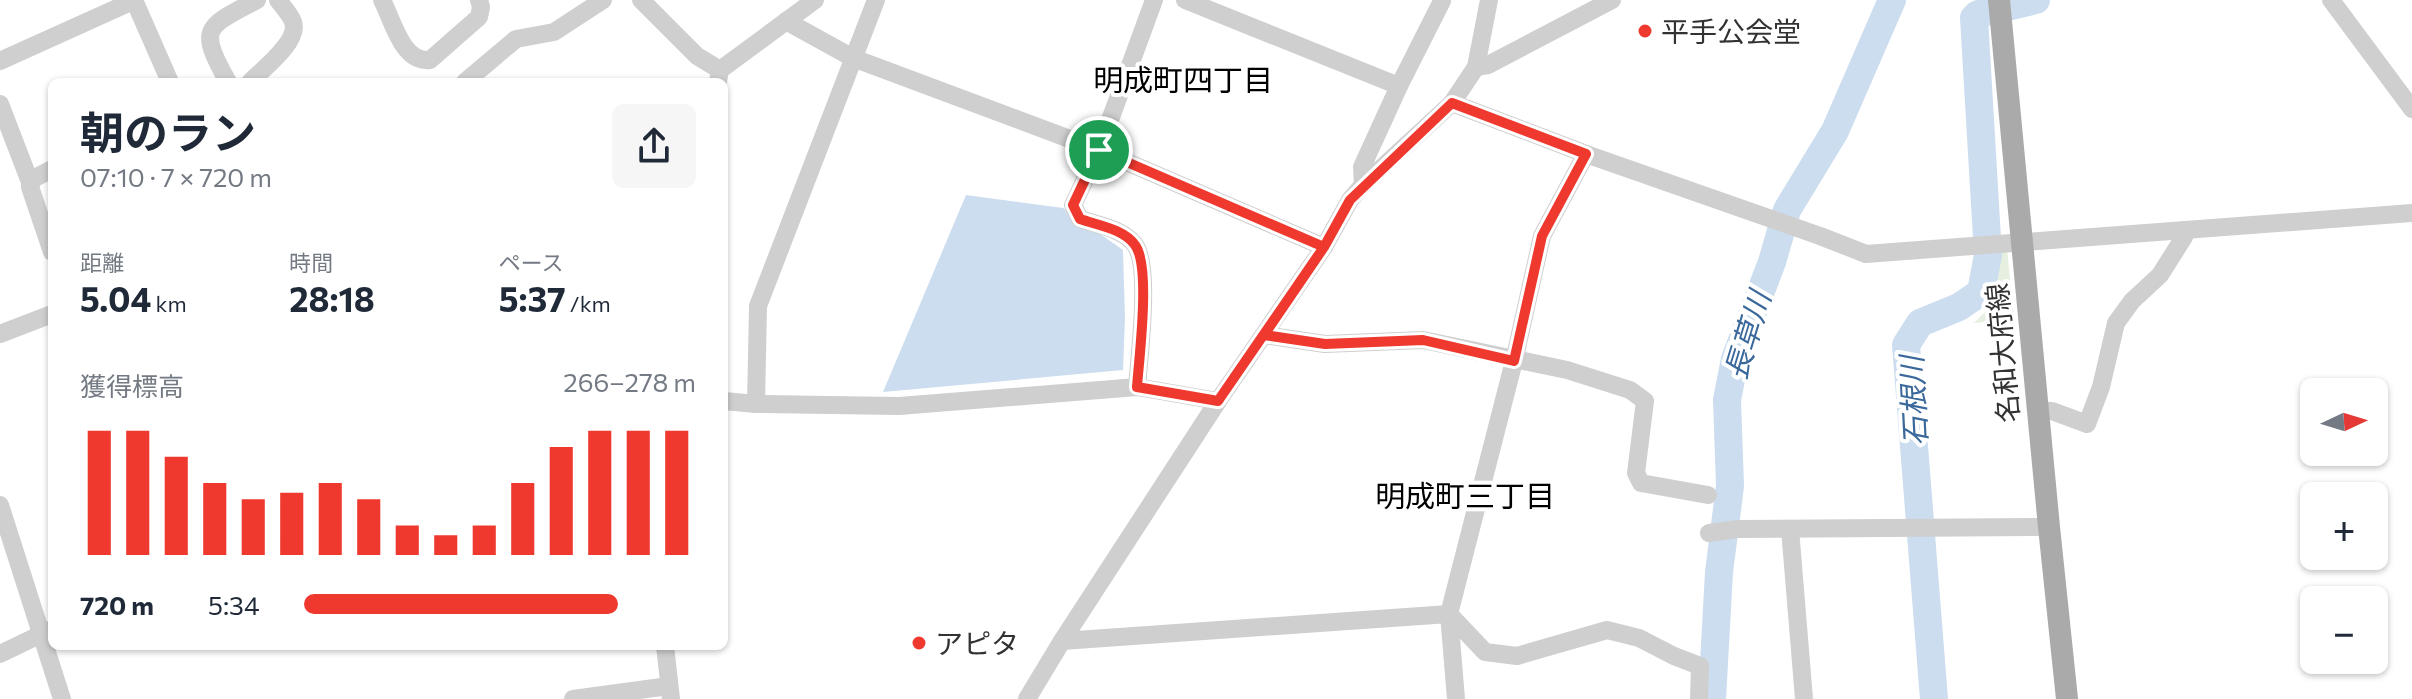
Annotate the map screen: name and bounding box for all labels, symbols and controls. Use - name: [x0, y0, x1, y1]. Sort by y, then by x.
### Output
- place label: 平手公会堂: [1661, 14, 1801, 48]
- marker: 平手公会堂: [1636, 22, 1654, 40]
- district label: 明成町四丁目: [1093, 60, 1273, 97]
- text: 朝のラン: [80, 104, 256, 158]
- button: share: [612, 104, 696, 188]
- pin: [1065, 116, 1133, 184]
- icon: arrive: [1077, 128, 1121, 172]
- text: 07:10 · 7 × 720 m: [80, 161, 272, 192]
- text: 距離: [80, 249, 124, 276]
- text: 時間: [289, 249, 333, 276]
- text: ペース: [499, 249, 564, 276]
- text: 5.04: [80, 277, 151, 319]
- text: 28:18: [289, 277, 375, 319]
- text: 5:37: [499, 277, 566, 319]
- street label: 名和大府線: [1979, 282, 2025, 424]
- water label: 長草川: [1715, 284, 1778, 383]
- text: km: [151, 290, 187, 317]
- text: /km: [566, 290, 611, 317]
- water label: 石根川: [1891, 352, 1933, 447]
- text: 266–278 m: [563, 366, 696, 397]
- text: 獲得標高: [80, 370, 184, 401]
- north arrow: [2300, 378, 2388, 466]
- map controls: [2300, 378, 2388, 674]
- district label: 明成町三丁目: [1375, 476, 1555, 513]
- button: +: [2300, 482, 2388, 570]
- button: −: [2300, 586, 2388, 674]
- text: 720 m: [80, 589, 154, 620]
- text: 5:34: [208, 589, 260, 620]
- place label: アピタ: [935, 626, 1019, 660]
- marker: アピタ: [910, 634, 928, 652]

